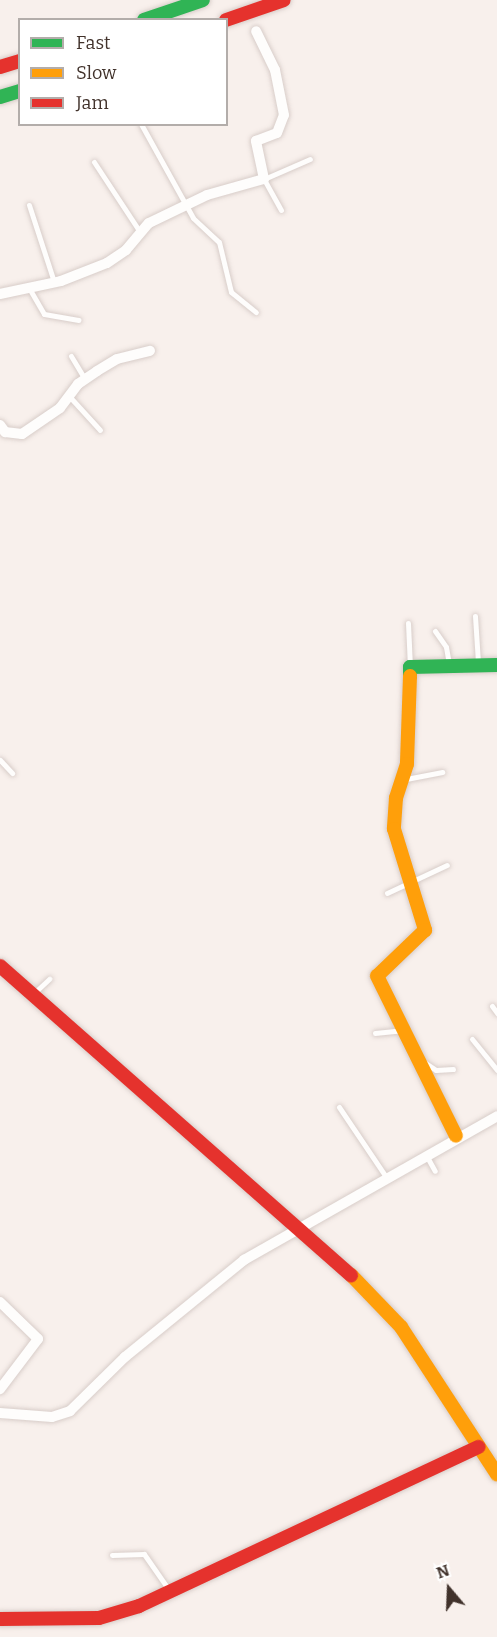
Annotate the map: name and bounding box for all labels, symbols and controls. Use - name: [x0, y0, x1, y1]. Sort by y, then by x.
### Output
- legend: [18, 18, 228, 126]
- text: Fast: [76, 32, 111, 54]
- text: Slow: [76, 62, 116, 84]
- text: Jam: [76, 92, 109, 114]
- north arrow: [419, 1559, 479, 1619]
- text: N: [434, 1561, 452, 1583]

